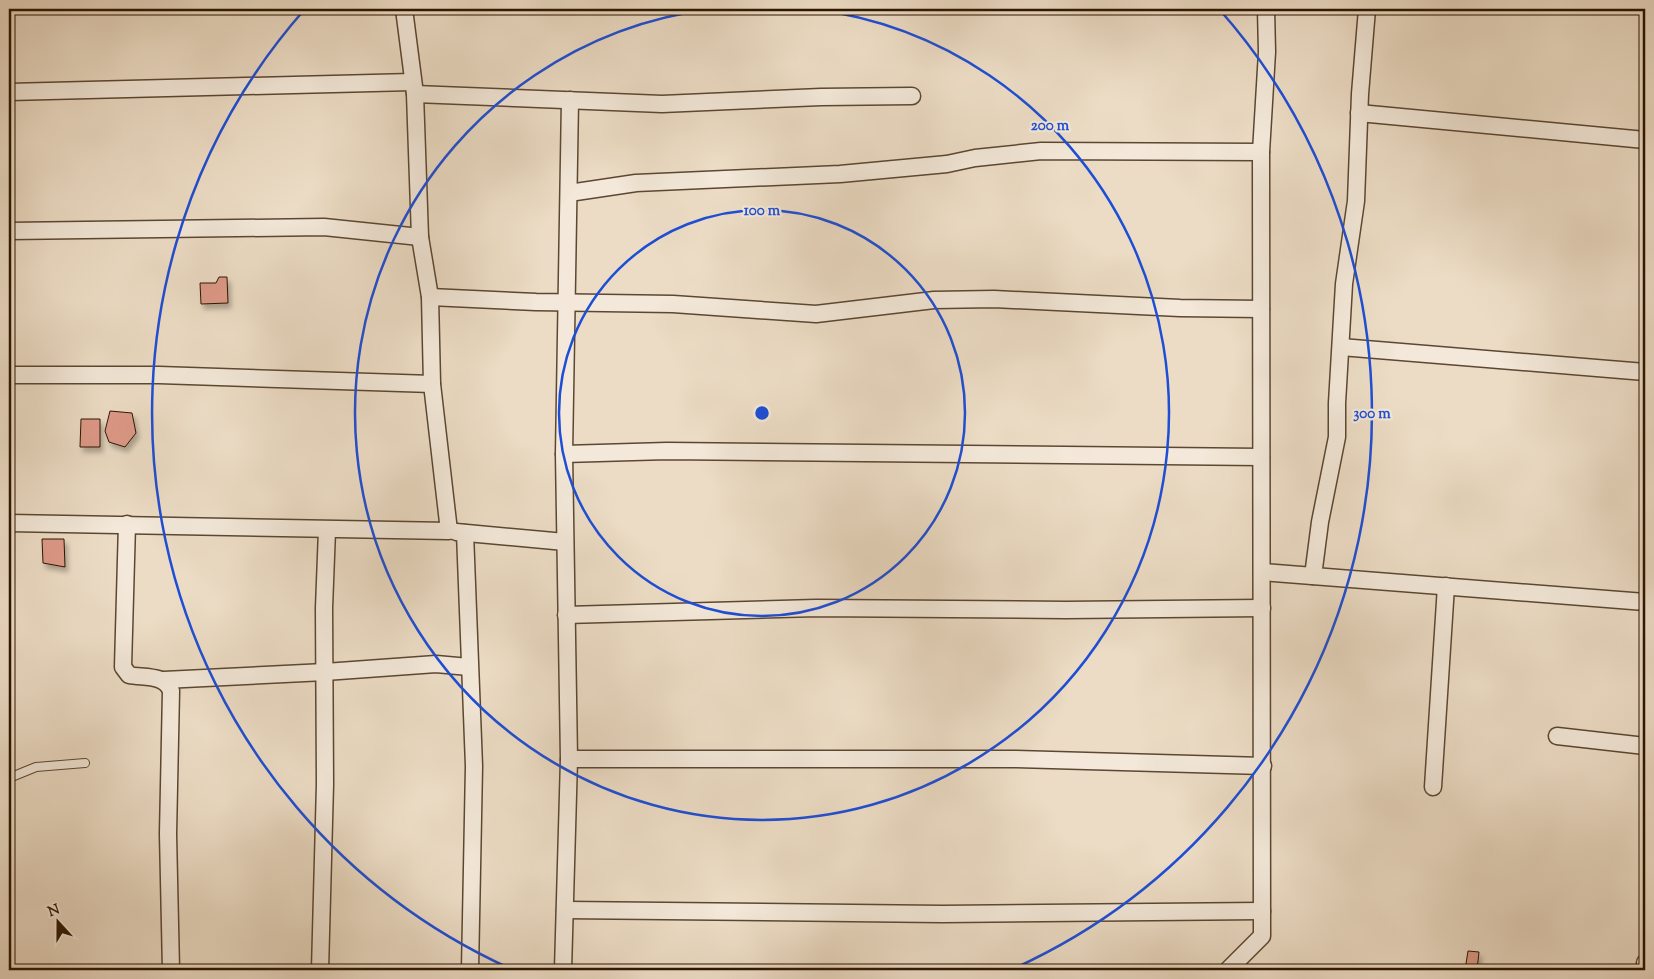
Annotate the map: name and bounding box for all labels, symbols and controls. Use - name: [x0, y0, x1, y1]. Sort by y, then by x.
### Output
- text: 200 m: [1031, 116, 1070, 137]
- text: 100 m: [744, 201, 781, 222]
- centre of rings: [753, 404, 771, 422]
- text: 300 m: [1353, 404, 1391, 425]
- north arrow: [32, 896, 82, 946]
- text: N: [45, 900, 63, 923]

